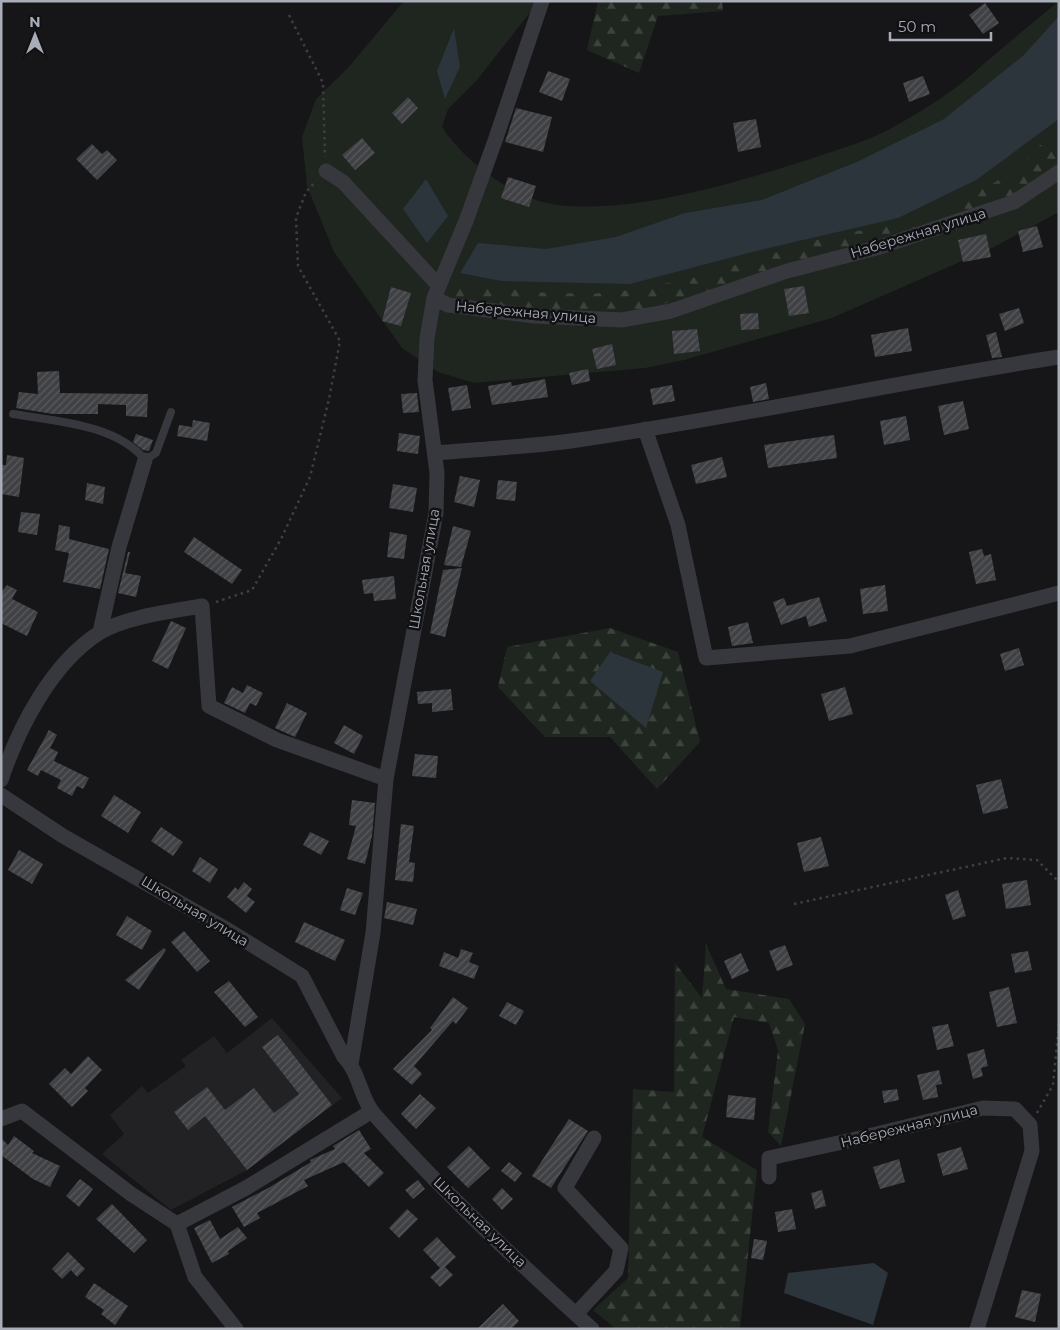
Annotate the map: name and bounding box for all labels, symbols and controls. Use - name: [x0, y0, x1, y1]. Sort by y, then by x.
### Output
- north arrow: [10, 10, 60, 60]
- scale bar: [890, 10, 991, 42]
- text: N: [29, 13, 41, 31]
- text: 50 m: [898, 17, 936, 36]
- street label: Набережная улица: [848, 204, 988, 262]
- street label: Набережная улица: [455, 297, 597, 327]
- street label: Школьная улица: [405, 507, 443, 631]
- street label: Школьная улица: [138, 872, 252, 950]
- street label: Набережная улица: [839, 1100, 979, 1152]
- street label: Школьная улица: [430, 1173, 530, 1271]

